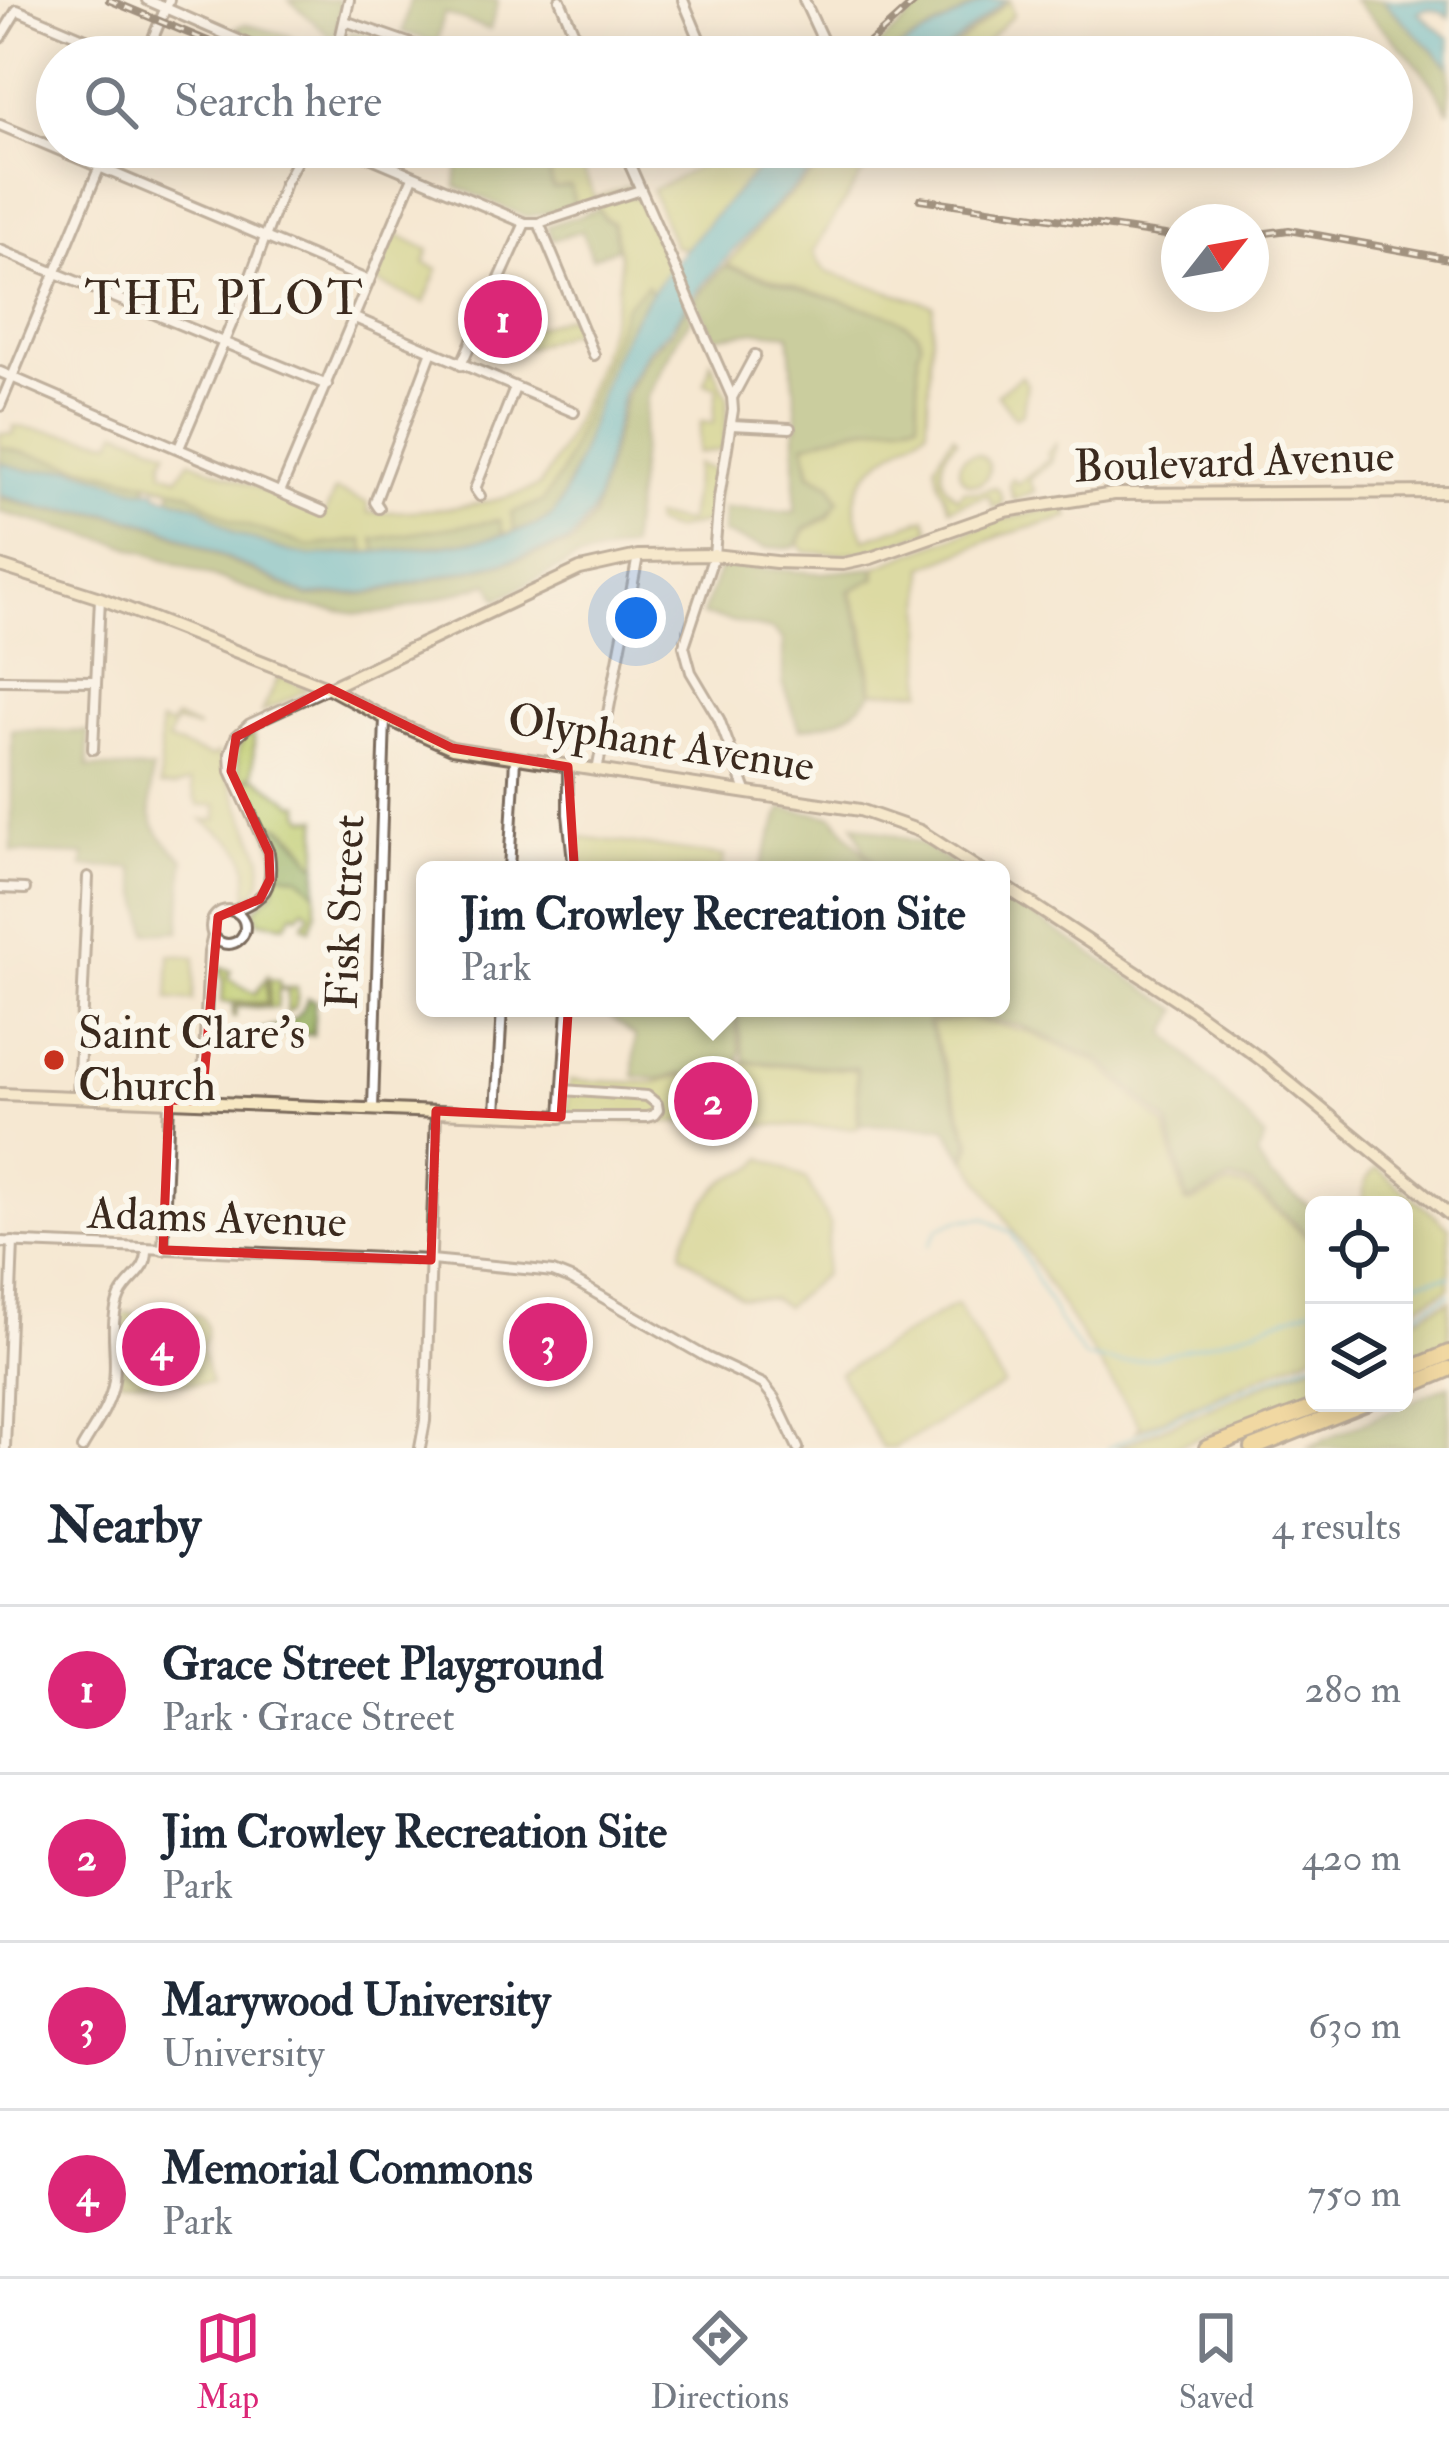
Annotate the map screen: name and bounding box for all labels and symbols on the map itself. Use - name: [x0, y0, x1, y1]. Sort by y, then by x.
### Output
- north arrow: [1161, 204, 1269, 312]
- district label: THE PLOT: [84, 269, 366, 329]
- pin: 1: [464, 274, 542, 364]
- street label: Boulevard Avenue: [1073, 428, 1395, 496]
- your location: [606, 588, 666, 648]
- street label: Olyphant Avenue: [504, 691, 818, 795]
- street label: Fisk Street: [315, 814, 377, 1010]
- place label: Saint Clare's Church: [78, 1006, 305, 1114]
- marker: Saint Clare's Church: [41, 1047, 67, 1073]
- pin: 2: [674, 1056, 752, 1146]
- street label: Adams Avenue: [85, 1185, 348, 1251]
- pin: 3: [509, 1297, 587, 1387]
- pin: 4: [122, 1302, 200, 1392]

